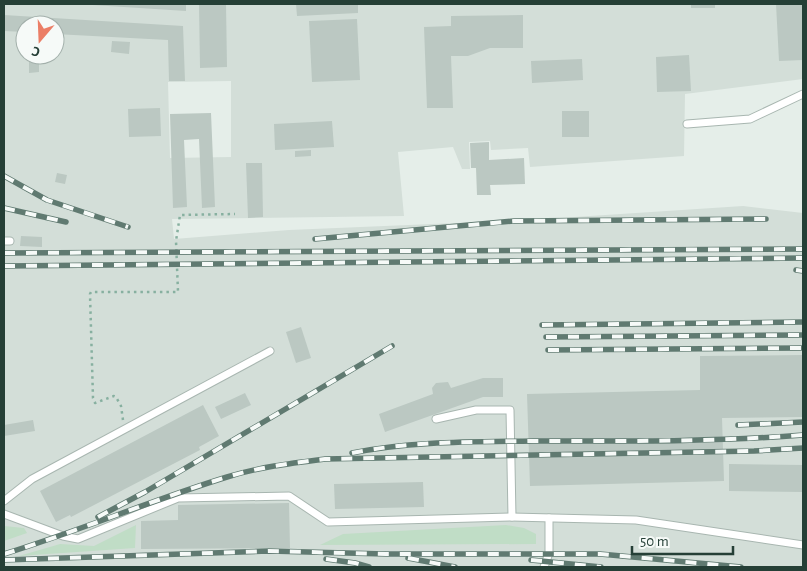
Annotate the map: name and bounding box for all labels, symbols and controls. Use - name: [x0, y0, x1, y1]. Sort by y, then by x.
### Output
- north arrow: [15, 15, 65, 65]
- text: С: [30, 43, 42, 59]
- scale bar: [632, 524, 733, 556]
- text: 50 m: [640, 534, 669, 549]

